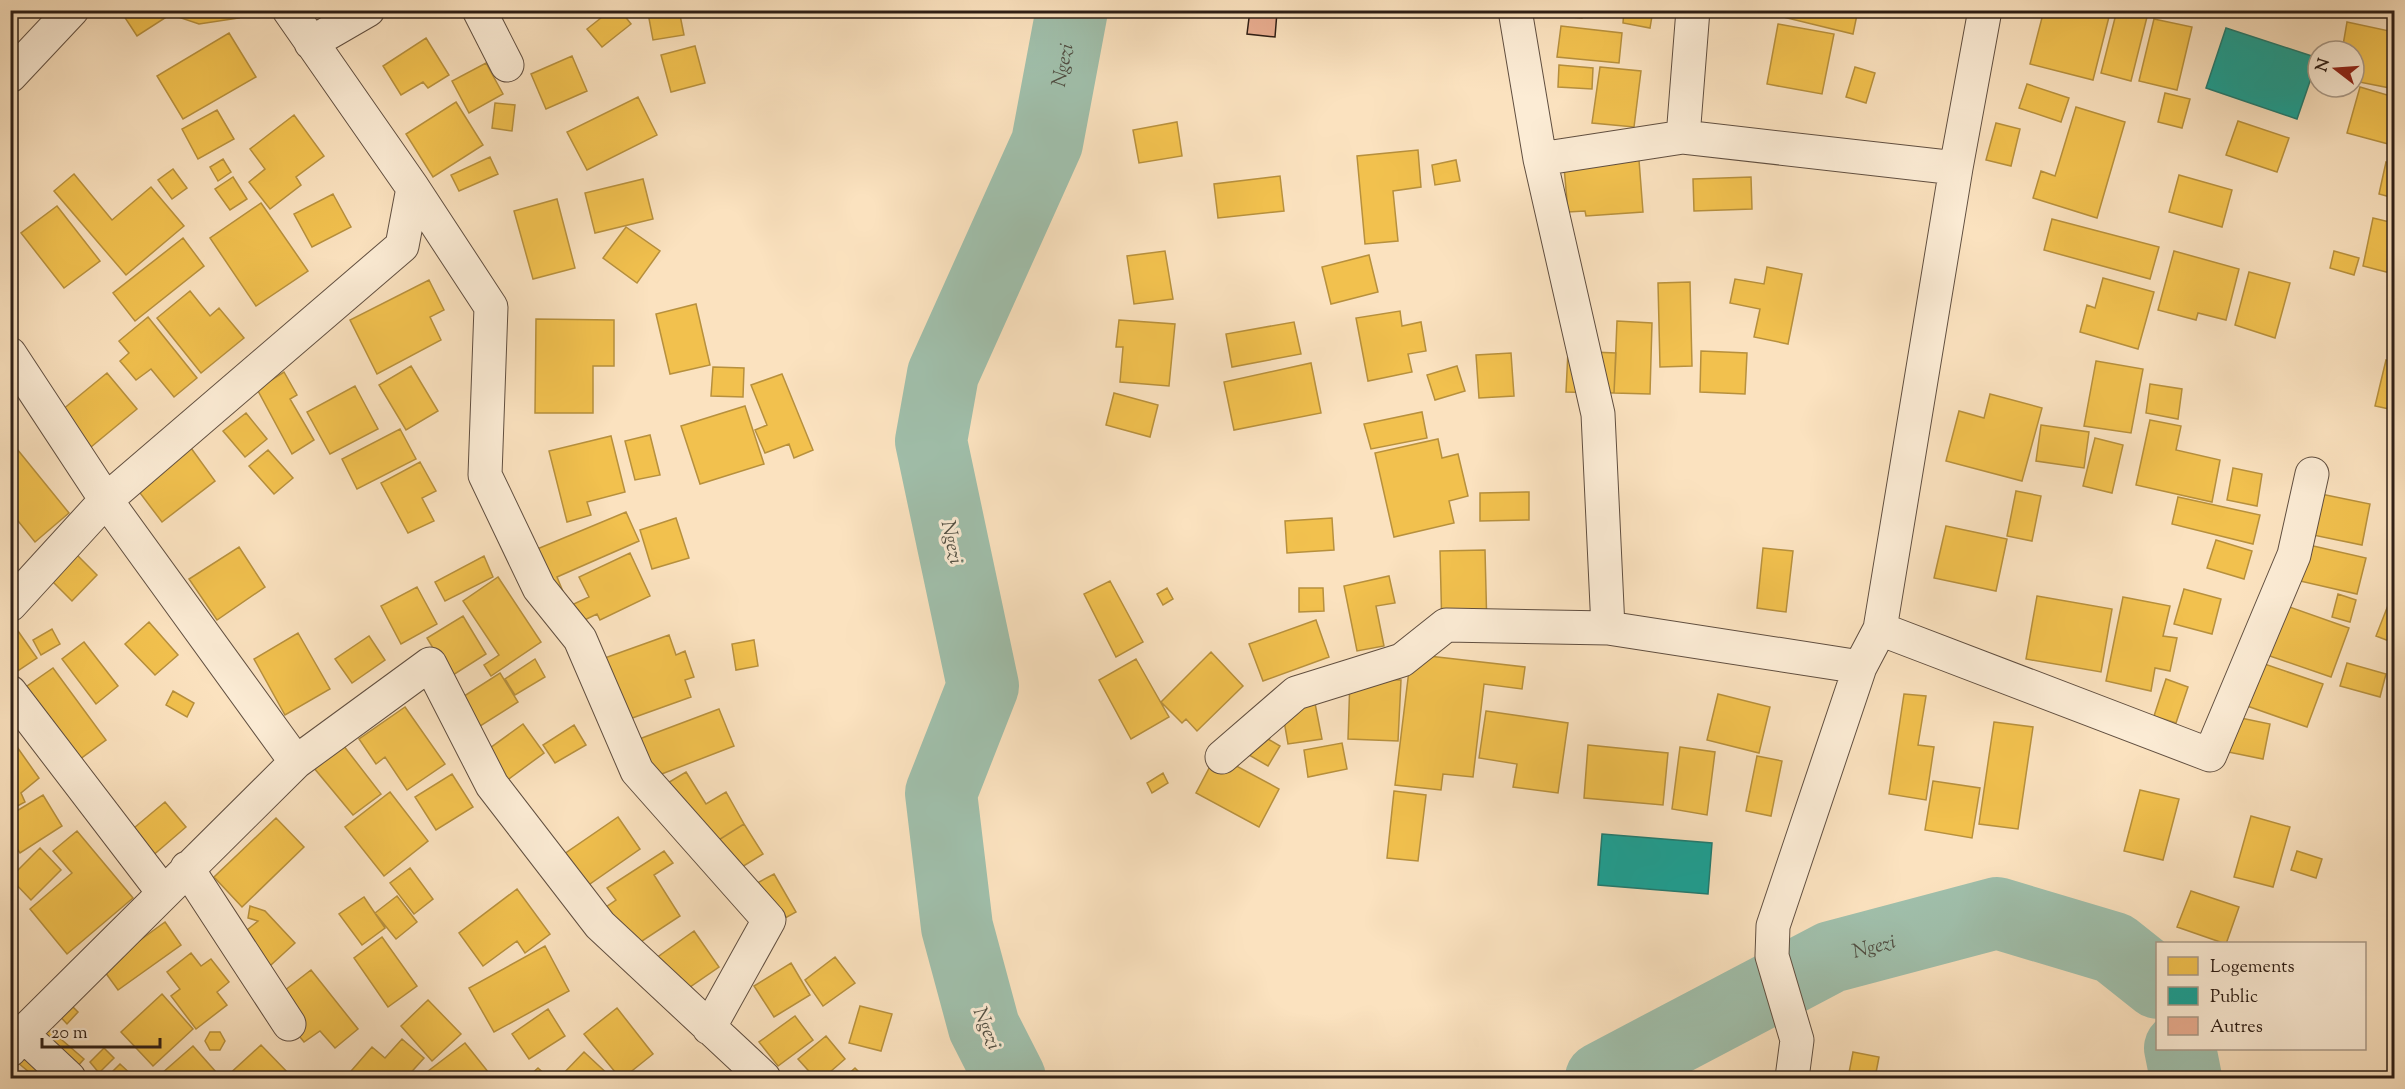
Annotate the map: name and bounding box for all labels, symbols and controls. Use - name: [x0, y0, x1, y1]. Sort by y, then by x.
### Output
- north arrow: [2306, 39, 2366, 99]
- water label: Ngezi: [1046, 41, 1082, 90]
- text: N: [2311, 56, 2337, 75]
- water label: Ngezi: [932, 518, 969, 567]
- water label: Ngezi: [1849, 929, 1899, 968]
- legend: [2156, 942, 2366, 1050]
- text: Logements: [2210, 955, 2295, 981]
- text: Public: [2210, 985, 2258, 1011]
- water label: Ngezi: [964, 1003, 1007, 1055]
- scale bar: [42, 1011, 160, 1049]
- text: Autres: [2210, 1015, 2263, 1041]
- text: 20 m: [51, 1021, 88, 1047]

